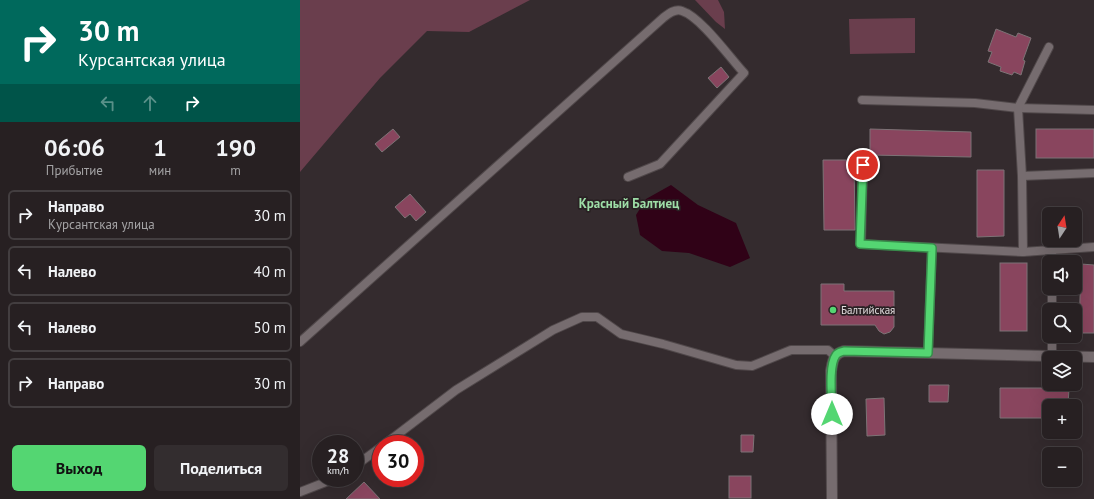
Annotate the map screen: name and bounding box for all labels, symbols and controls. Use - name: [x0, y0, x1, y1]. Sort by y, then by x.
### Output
- text: 30 m: [78, 12, 139, 49]
- icon: right: [12, 16, 64, 68]
- text: Курсантская улица: [78, 48, 226, 71]
- icon: left: [97, 92, 119, 114]
- icon: ahead: [139, 92, 161, 114]
- icon: right: [181, 92, 203, 114]
- text: 06:06: [44, 132, 105, 163]
- text: 1: [153, 132, 167, 163]
- text: 190: [215, 132, 256, 163]
- pin: [846, 148, 880, 182]
- icon: arrive: [852, 154, 874, 176]
- text: Прибытие: [46, 162, 103, 179]
- text: мин: [149, 162, 171, 179]
- text: m: [230, 162, 241, 179]
- district label: Красный Балтиец: [579, 195, 680, 212]
- text: Направо: [48, 197, 104, 216]
- icon: right: [14, 204, 36, 226]
- text: 30 m: [253, 206, 286, 225]
- north arrow: [1042, 207, 1082, 247]
- map controls: [1042, 207, 1082, 487]
- text: Курсантская улица: [48, 216, 155, 233]
- button: sound: [1042, 255, 1082, 295]
- icon: left: [14, 260, 36, 282]
- text: Налево: [48, 262, 96, 281]
- text: 40 m: [253, 262, 286, 281]
- place label: Балтийская: [841, 303, 895, 317]
- button: search: [1042, 303, 1082, 343]
- marker: Балтийская: [828, 305, 838, 315]
- icon: left: [14, 316, 36, 338]
- text: Налево: [48, 318, 96, 337]
- text: 50 m: [253, 318, 286, 337]
- button: layers: [1042, 351, 1082, 391]
- icon: right: [14, 372, 36, 394]
- text: Направо: [48, 374, 104, 393]
- text: 30 m: [253, 374, 286, 393]
- position arrow: [811, 393, 853, 435]
- button: +: [1042, 399, 1082, 439]
- speed limit sign: 30: [372, 435, 424, 487]
- text: 28: [327, 443, 349, 469]
- button: Выход: [12, 445, 146, 491]
- button: Поделиться: [154, 445, 288, 491]
- button: −: [1042, 447, 1082, 487]
- text: km/h: [327, 464, 349, 477]

